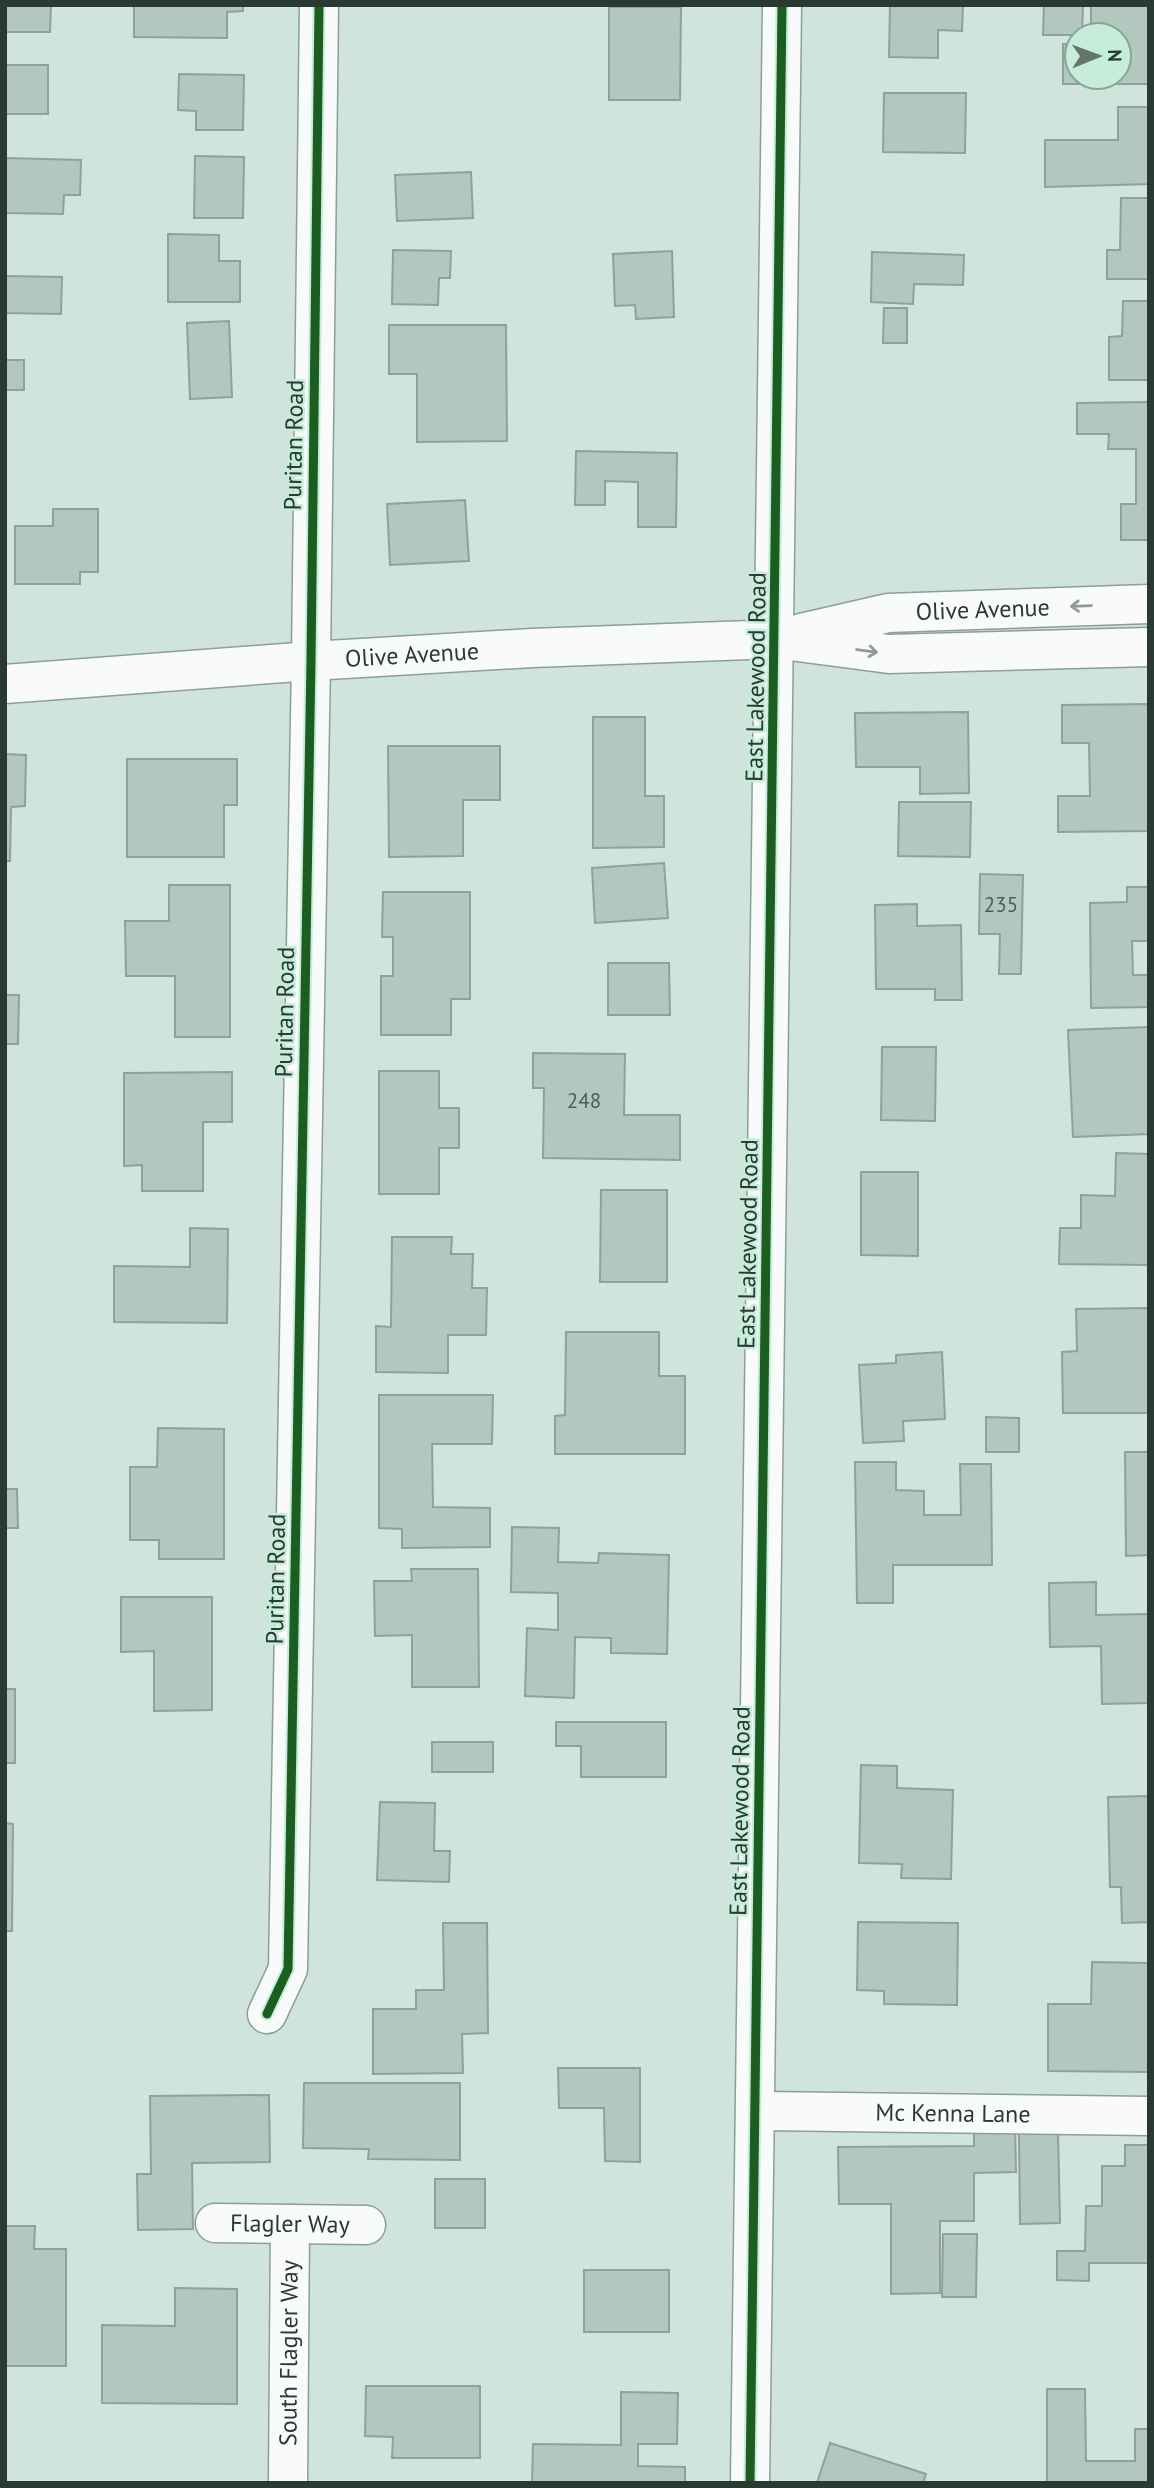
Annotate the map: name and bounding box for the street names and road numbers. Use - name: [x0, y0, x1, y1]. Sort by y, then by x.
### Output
- street label: Puritan Road: [277, 379, 310, 511]
- street label: East Lakewood Road: [738, 572, 773, 782]
- street label: Olive Avenue: [915, 591, 1050, 627]
- street label: Olive Avenue: [344, 635, 480, 674]
- street label: Puritan Road: [268, 946, 301, 1078]
- street label: East Lakewood Road: [730, 1139, 765, 1349]
- street label: Puritan Road: [259, 1513, 292, 1645]
- street label: East Lakewood Road: [722, 1706, 757, 1916]
- street label: Mc Kenna Lane: [875, 2097, 1031, 2129]
- street label: Flagler Way: [230, 2207, 350, 2240]
- street label: South Flagler Way: [272, 2260, 305, 2446]

